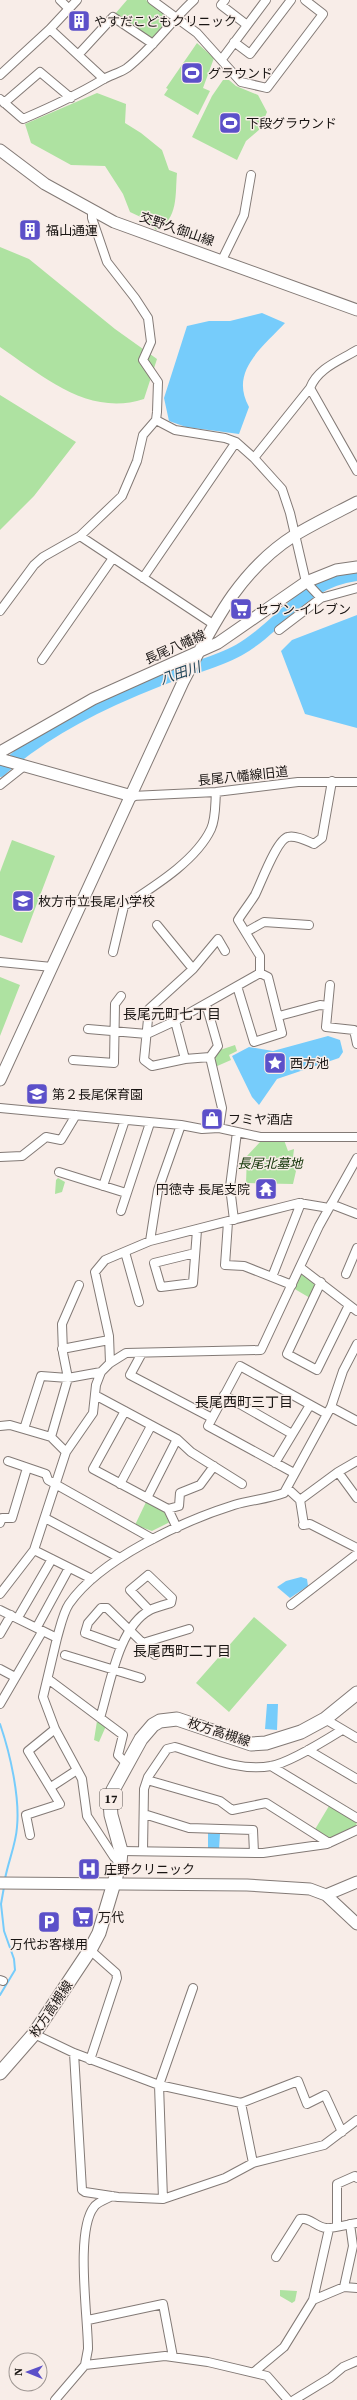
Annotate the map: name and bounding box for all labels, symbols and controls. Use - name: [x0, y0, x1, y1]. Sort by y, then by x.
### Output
- building icon: やすだこどもクリニック: [66, 8, 92, 34]
- place label: やすだこどもクリニック: [94, 13, 237, 30]
- sports icon: グラウンド: [179, 60, 205, 86]
- place label: グラウンド: [208, 65, 273, 82]
- sports icon: 下段グラウンド: [217, 110, 243, 136]
- place label: 下段グラウンド: [246, 115, 337, 132]
- street label: 交野久御山線: [137, 208, 217, 250]
- building icon: 福山通運: [17, 217, 43, 243]
- place label: 福山通運: [46, 222, 98, 239]
- supermarket icon: セブン-イレブン: [228, 596, 254, 622]
- place label: セブン-イレブン: [256, 601, 351, 618]
- street label: 長尾八幡線: [142, 626, 208, 668]
- water label: 八田川: [157, 656, 205, 689]
- street label: 長尾八幡線旧道: [197, 763, 289, 789]
- school or university icon: 枚方市立長尾小学校: [10, 888, 36, 914]
- place label: 枚方市立長尾小学校: [38, 893, 155, 910]
- district label: 長尾元町七丁目: [123, 1004, 221, 1024]
- place icon: 西方池: [262, 1050, 288, 1076]
- place label: 西方池: [290, 1055, 329, 1072]
- school or university icon: 第２長尾保育園: [24, 1081, 50, 1107]
- place label: 第２長尾保育園: [52, 1086, 143, 1103]
- shop icon: フミヤ酒店: [199, 1106, 225, 1132]
- place label: フミヤ酒店: [228, 1111, 293, 1128]
- park label: 長尾北墓地: [237, 1155, 304, 1172]
- temple icon: 円徳寺 長尾支院: [253, 1176, 279, 1202]
- place label: 円徳寺 長尾支院: [156, 1181, 250, 1198]
- district label: 長尾西町三丁目: [195, 1392, 293, 1412]
- district label: 長尾西町二丁目: [133, 1641, 231, 1661]
- street label: 枚方高槻線: [185, 1714, 253, 1750]
- road number: 17: [100, 1789, 122, 1809]
- hospital icon: 庄野クリニック: [76, 1856, 102, 1882]
- place label: 庄野クリニック: [104, 1861, 195, 1878]
- supermarket icon: 万代: [70, 1904, 96, 1930]
- parking icon: 万代お客様用: [36, 1909, 62, 1935]
- place label: 万代: [98, 1909, 124, 1926]
- place label: 万代お客様用: [10, 1936, 88, 1953]
- street label: 枚方高槻線: [26, 1977, 76, 2041]
- north arrow: [8, 2352, 48, 2392]
- text: N: [11, 2368, 26, 2376]

